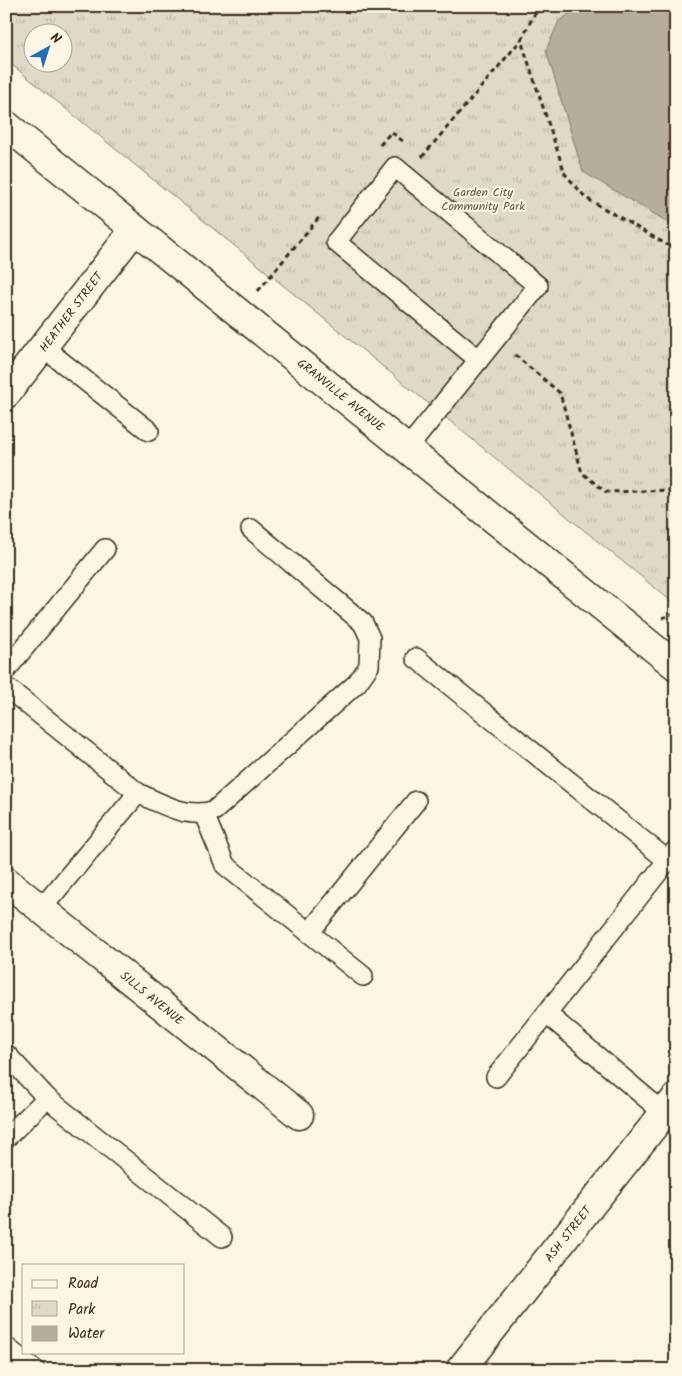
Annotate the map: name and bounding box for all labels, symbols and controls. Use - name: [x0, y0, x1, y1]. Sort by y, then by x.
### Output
- north arrow: [22, 22, 72, 72]
- text: N: [45, 27, 66, 50]
- park label: Garden City Community Park: [441, 183, 525, 216]
- street label: HEATHER STREET: [35, 267, 109, 356]
- street label: GRANVILLE AVENUE: [293, 354, 389, 437]
- street label: SILLS AVENUE: [116, 967, 188, 1031]
- street label: ASH STREET: [540, 1201, 597, 1266]
- legend: [22, 1264, 185, 1354]
- text: Road: [68, 1272, 99, 1296]
- text: Park: [68, 1298, 96, 1322]
- text: Water: [68, 1322, 105, 1346]

